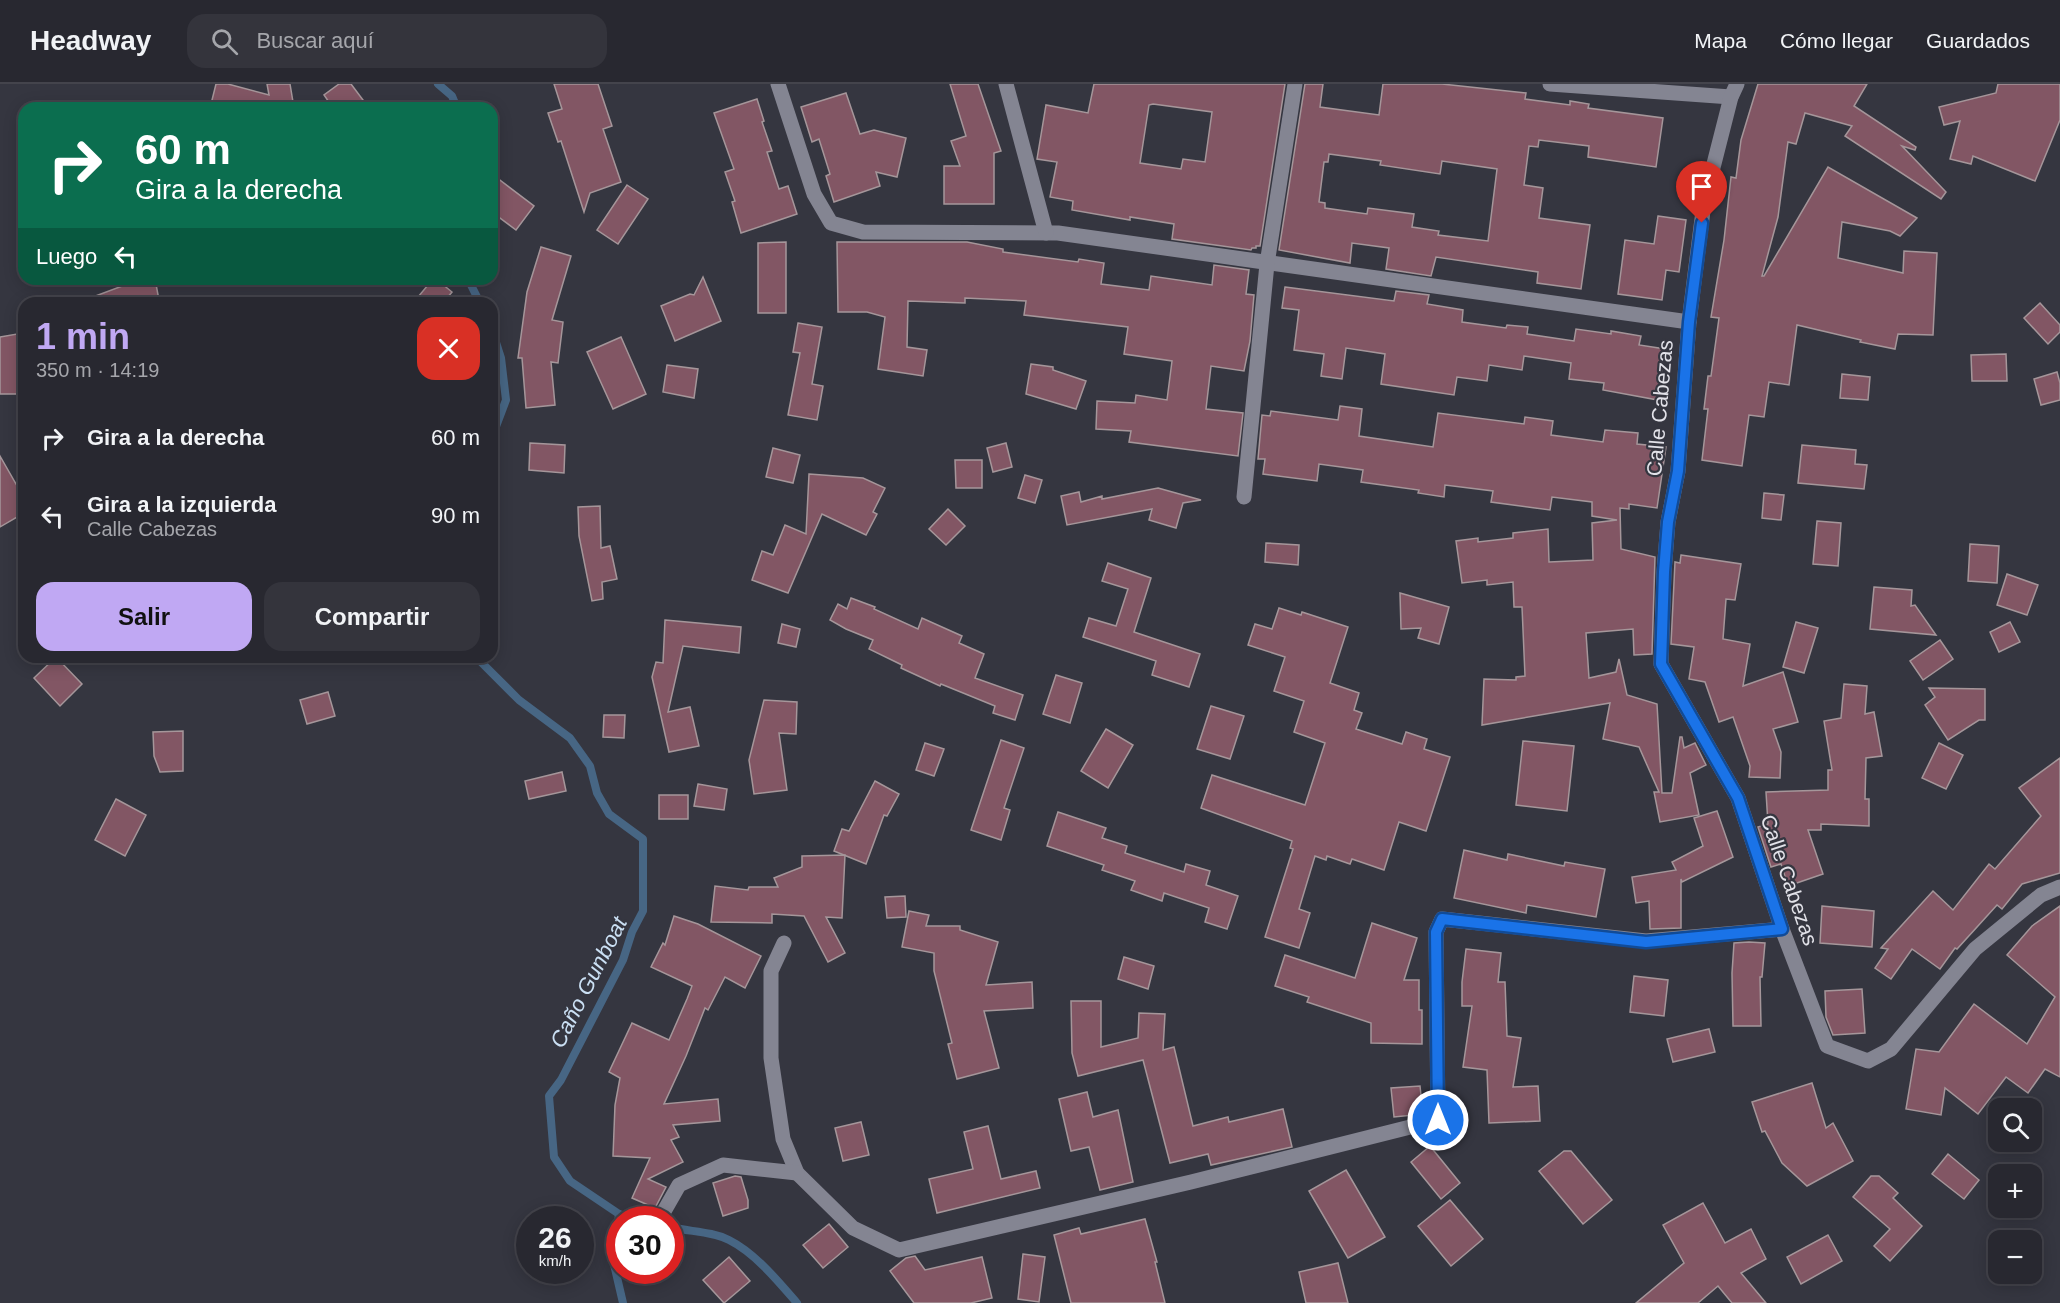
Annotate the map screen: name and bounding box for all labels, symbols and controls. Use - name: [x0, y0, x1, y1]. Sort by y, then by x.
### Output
- search box: [187, 14, 607, 68]
- text: Headway: [30, 25, 151, 56]
- icon: search: [208, 25, 241, 58]
- text: Buscar aquí: [256, 28, 374, 53]
- text: Mapa: [1694, 29, 1747, 52]
- text: Cómo llegar: [1780, 29, 1893, 52]
- text: Guardados: [1926, 29, 2030, 52]
- icon: right: [36, 126, 114, 204]
- text: 60 m: [135, 126, 231, 173]
- pin: [1676, 161, 1727, 223]
- icon: arrive: [1685, 170, 1718, 203]
- text: Gira a la derecha: [135, 175, 342, 205]
- icon: left: [109, 240, 142, 273]
- text: Luego: [36, 244, 97, 269]
- text: 1 min: [36, 316, 130, 357]
- button: close: [417, 317, 480, 380]
- street label: Calle Cabezas: [1642, 339, 1677, 477]
- text: 350 m · 14:19: [36, 359, 159, 381]
- icon: right: [36, 422, 69, 455]
- text: Gira a la derecha: [87, 425, 264, 450]
- text: 60 m: [431, 425, 480, 450]
- text: Gira a la izquierda: [87, 492, 277, 517]
- icon: left: [36, 500, 69, 533]
- text: 90 m: [431, 503, 480, 528]
- text: Calle Cabezas: [87, 518, 217, 540]
- button: Salir: [36, 582, 252, 651]
- button: Compartir: [264, 582, 480, 651]
- street label: Calle Cabezas: [1756, 812, 1823, 948]
- water label: Caño Gunboat: [545, 912, 632, 1052]
- position arrow: [1406, 1088, 1470, 1152]
- map controls: [1988, 1098, 2042, 1284]
- button: search: [1988, 1098, 2042, 1152]
- button: +: [1988, 1164, 2042, 1218]
- speed limit sign: 30: [606, 1206, 684, 1284]
- text: 26: [538, 1221, 572, 1254]
- button: −: [1988, 1230, 2042, 1284]
- text: km/h: [539, 1252, 571, 1269]

